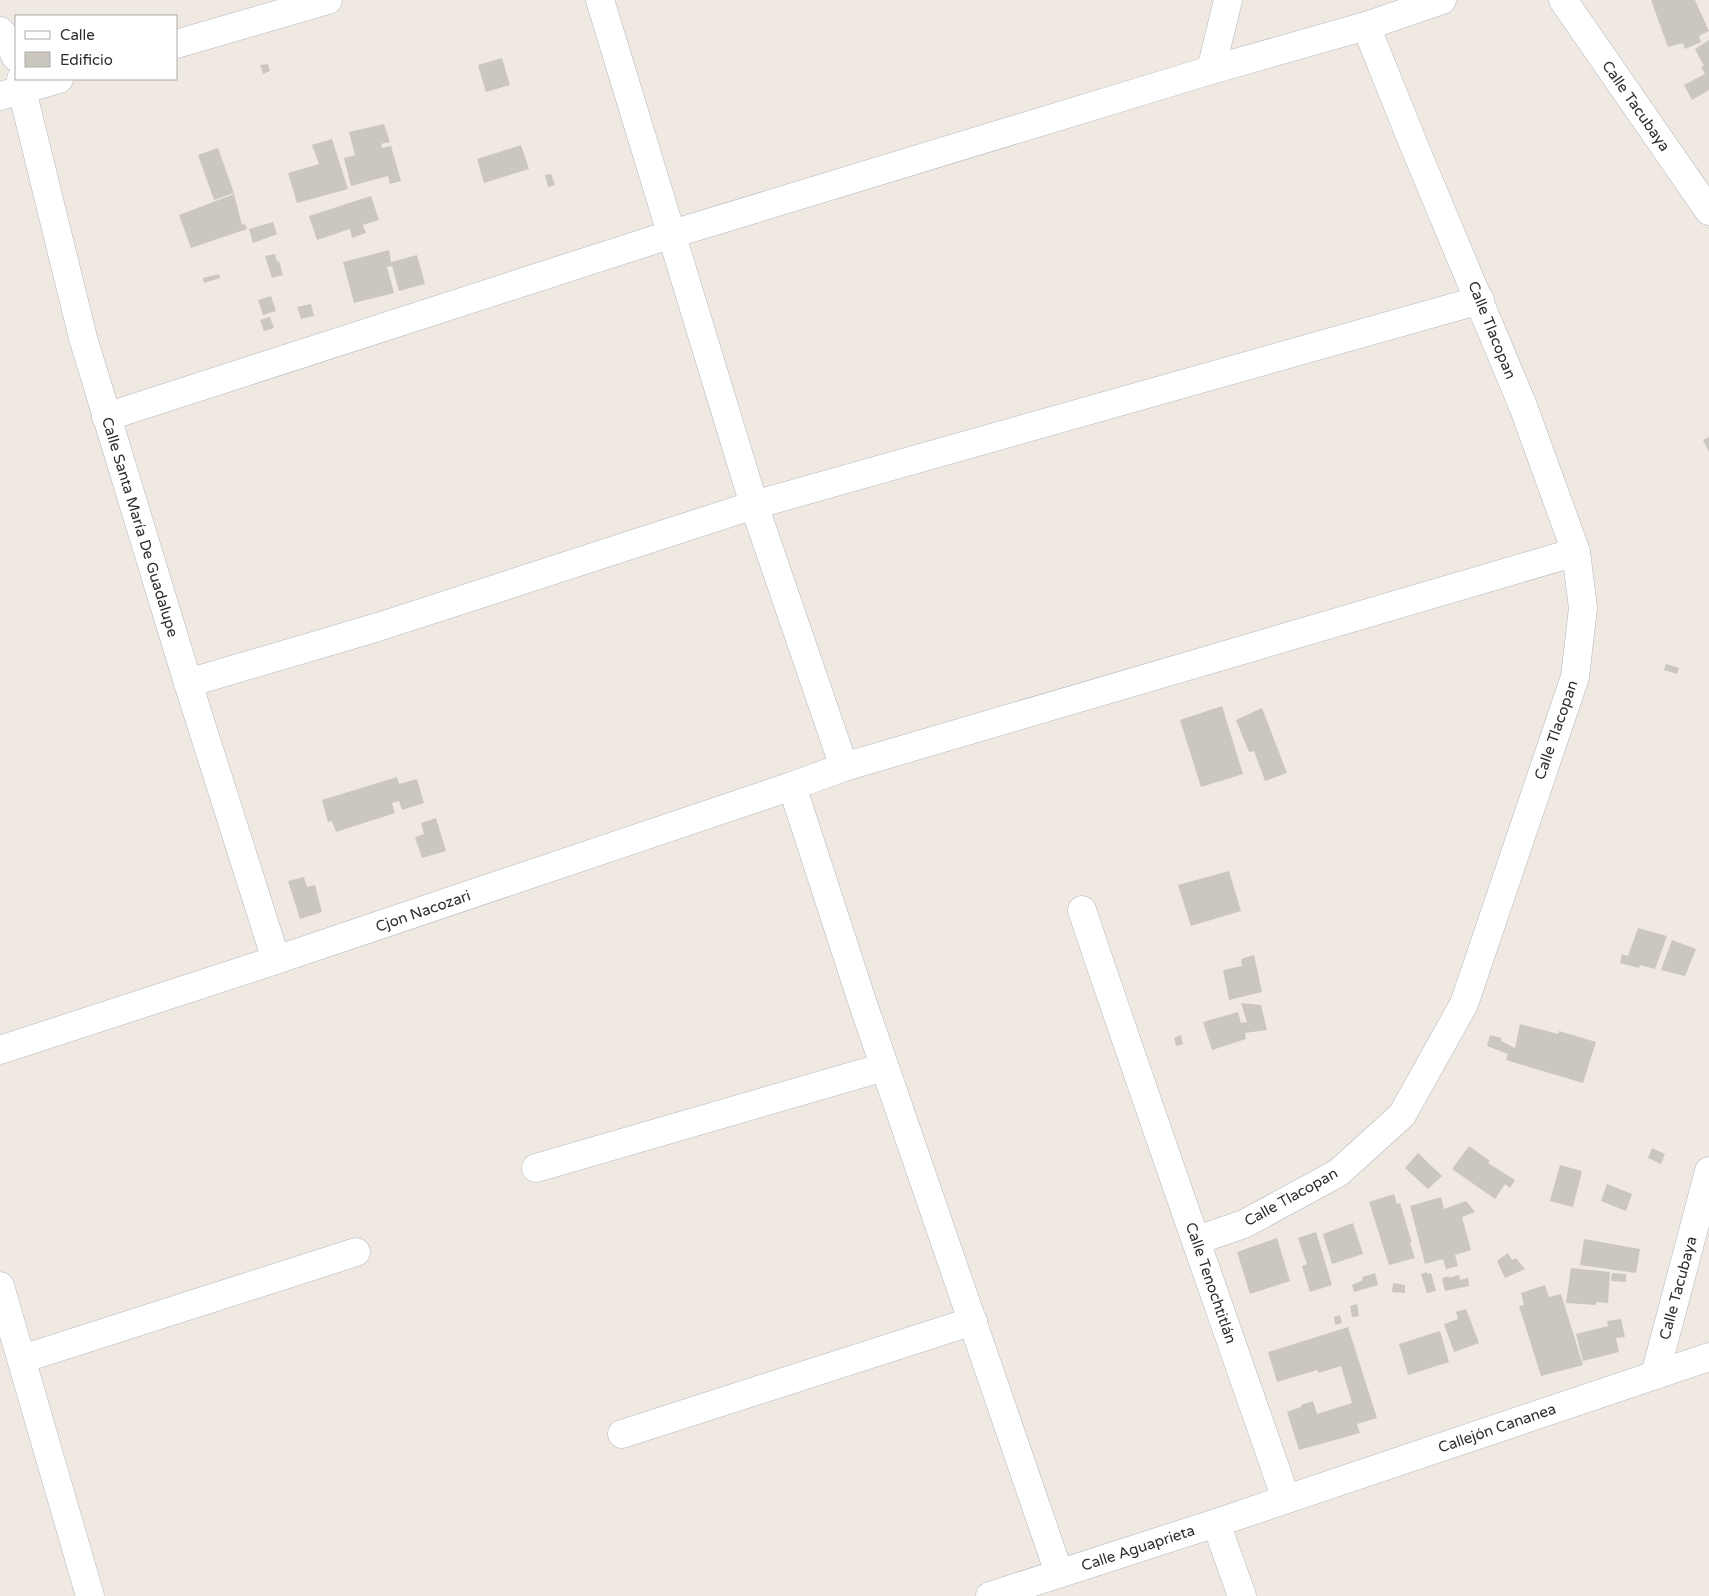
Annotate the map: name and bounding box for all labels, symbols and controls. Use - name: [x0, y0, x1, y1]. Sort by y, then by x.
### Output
- legend: [15, 15, 178, 80]
- text: Calle: [60, 26, 95, 44]
- text: Edificio: [60, 51, 113, 69]
- street label: Calle Tacubaya: [1598, 57, 1674, 155]
- street label: Calle Tlacopan: [1464, 278, 1520, 382]
- street label: Calle Santa María De Guadalupe: [98, 415, 182, 639]
- street label: Calle Tlacopan: [1531, 678, 1581, 782]
- street label: Cjon Nacozari: [373, 886, 473, 936]
- street label: Calle Tlacopan: [1241, 1164, 1341, 1230]
- street label: Calle Tenochtitlán: [1182, 1220, 1240, 1346]
- street label: Calle Tacubaya: [1656, 1234, 1700, 1342]
- street label: Callejón Cananea: [1436, 1399, 1558, 1457]
- street label: Calle Aguaprieta: [1079, 1521, 1197, 1575]

